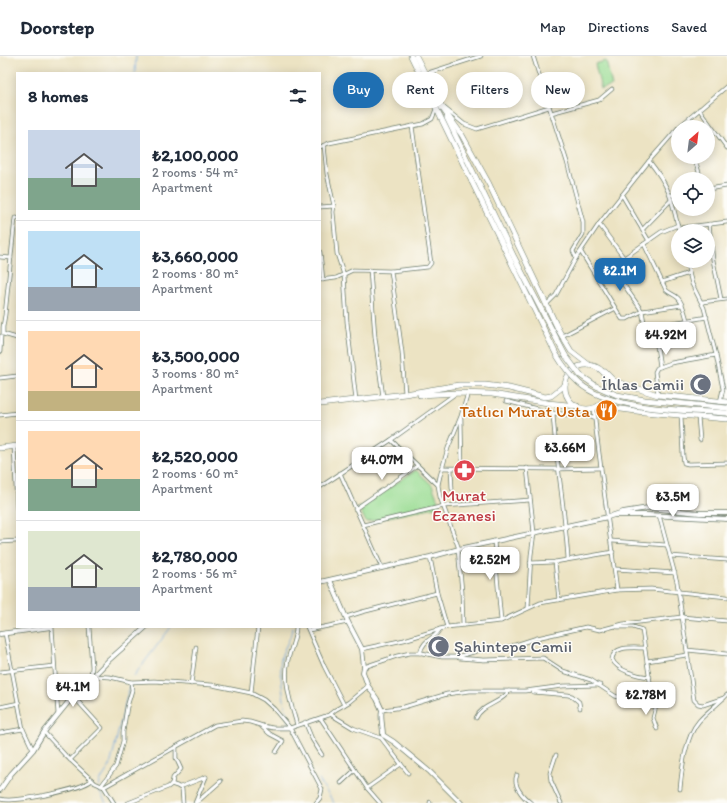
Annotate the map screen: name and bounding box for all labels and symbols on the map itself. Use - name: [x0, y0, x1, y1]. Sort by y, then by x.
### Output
- north arrow: [671, 120, 715, 164]
- pin: ₺2.1M: [592, 258, 648, 292]
- pin: ₺4.92M: [633, 322, 699, 356]
- mosque icon: İhlas Camii: [687, 371, 713, 397]
- place label: İhlas Camii: [601, 374, 684, 394]
- restaurant icon: Tatlıcı Murat Usta: [593, 398, 619, 424]
- place label: Tatlıcı Murat Usta: [459, 401, 590, 421]
- pin: ₺3.66M: [532, 435, 598, 469]
- pin: ₺4.07M: [349, 447, 415, 481]
- pharmacy icon: Murat Eczanesi: [451, 458, 477, 484]
- pin: ₺3.5M: [645, 484, 701, 518]
- place label: Murat Eczanesi: [432, 485, 496, 525]
- pin: ₺2.52M: [457, 547, 523, 581]
- mosque icon: Şahintepe Camii: [426, 633, 452, 659]
- place label: Şahintepe Camii: [454, 636, 572, 656]
- pin: ₺4.1M: [45, 674, 101, 708]
- pin: ₺2.78M: [613, 682, 679, 716]

